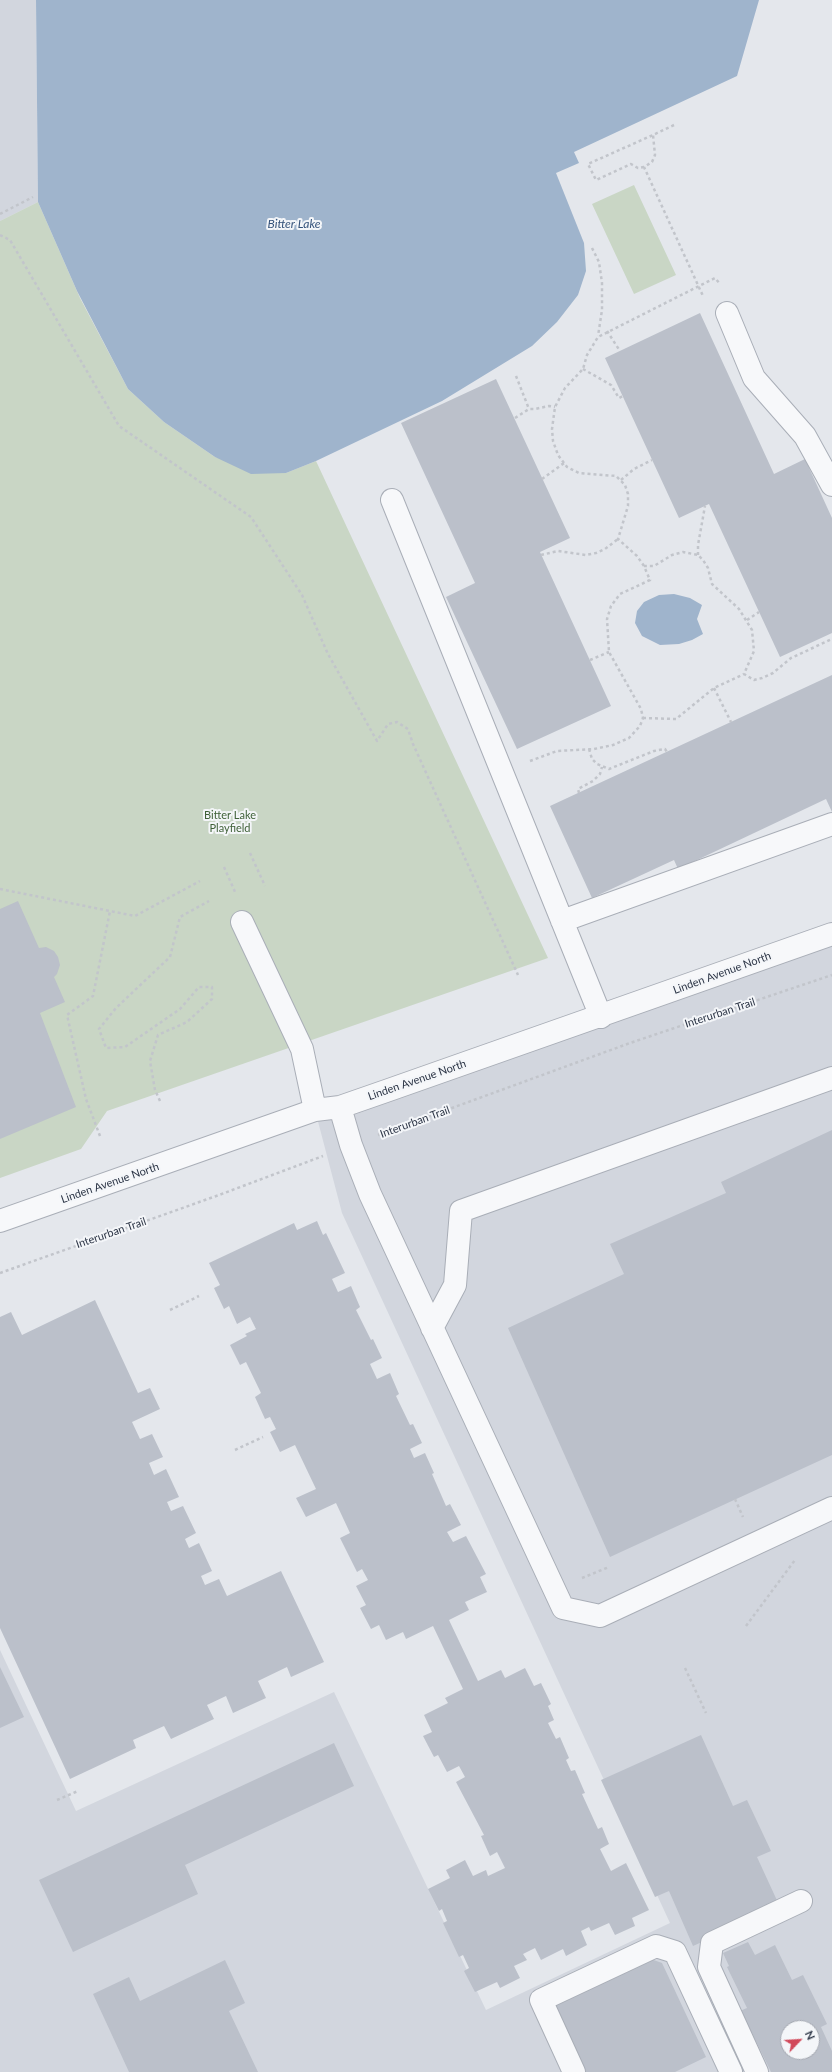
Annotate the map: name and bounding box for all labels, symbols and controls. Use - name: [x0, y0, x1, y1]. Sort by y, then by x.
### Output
- water label: Bitter Lake: [268, 217, 320, 231]
- park label: Bitter Lake Playfield: [204, 808, 256, 834]
- street label: Linden Avenue North: [671, 949, 773, 997]
- street label: Interurban Trail: [683, 995, 757, 1031]
- street label: Linden Avenue North: [366, 1057, 468, 1103]
- street label: Interurban Trail: [378, 1103, 452, 1141]
- street label: Linden Avenue North: [59, 1160, 161, 1206]
- street label: Interurban Trail: [74, 1215, 148, 1251]
- north arrow: [780, 2020, 820, 2060]
- text: N: [803, 2029, 818, 2042]

